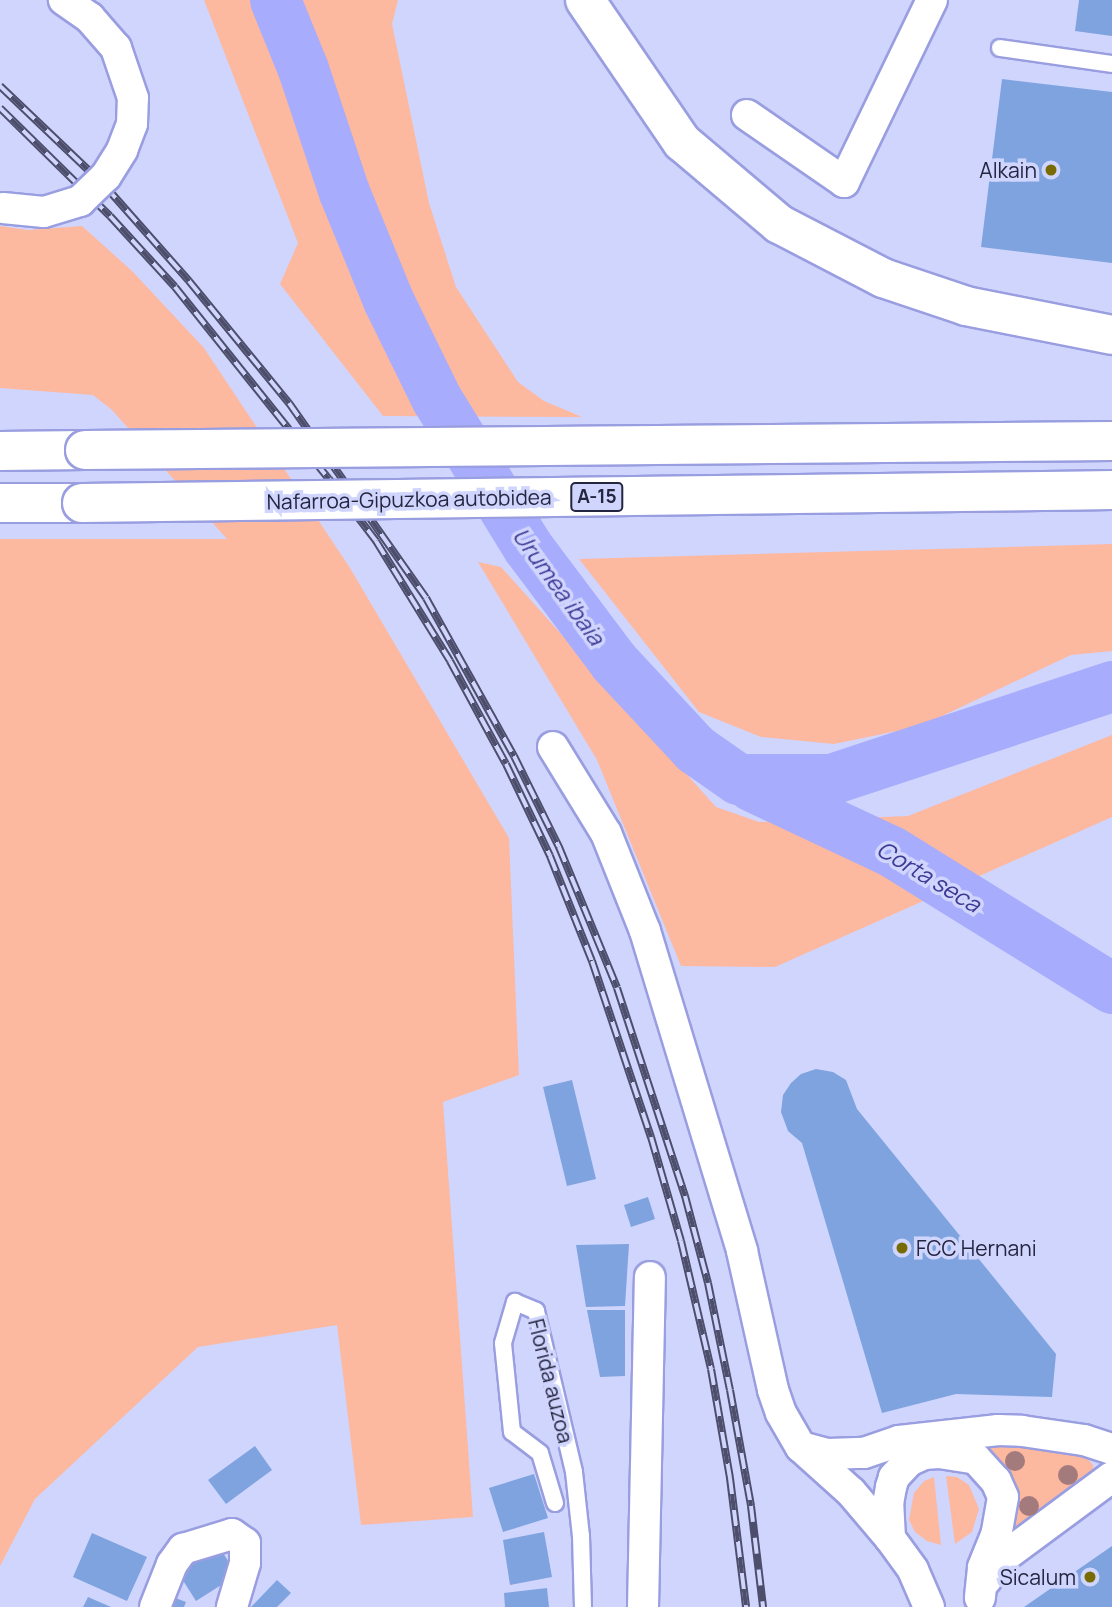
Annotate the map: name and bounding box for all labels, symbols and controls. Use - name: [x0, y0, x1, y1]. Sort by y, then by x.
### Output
- place label: Alkain: [979, 157, 1037, 183]
- marker: Alkain: [1043, 162, 1059, 178]
- road number: A-15: [569, 482, 625, 512]
- street label: Nafarroa-Gipuzkoa autobidea: [266, 484, 552, 514]
- water label: Urumea ibaia: [507, 522, 611, 650]
- water label: Corta seca: [872, 834, 986, 918]
- place label: FCC Hernani: [916, 1235, 1037, 1261]
- marker: FCC Hernani: [894, 1240, 910, 1256]
- street label: Florida auzoa: [523, 1316, 579, 1446]
- place label: Sicalum: [1000, 1564, 1076, 1590]
- marker: Sicalum: [1082, 1569, 1098, 1585]

